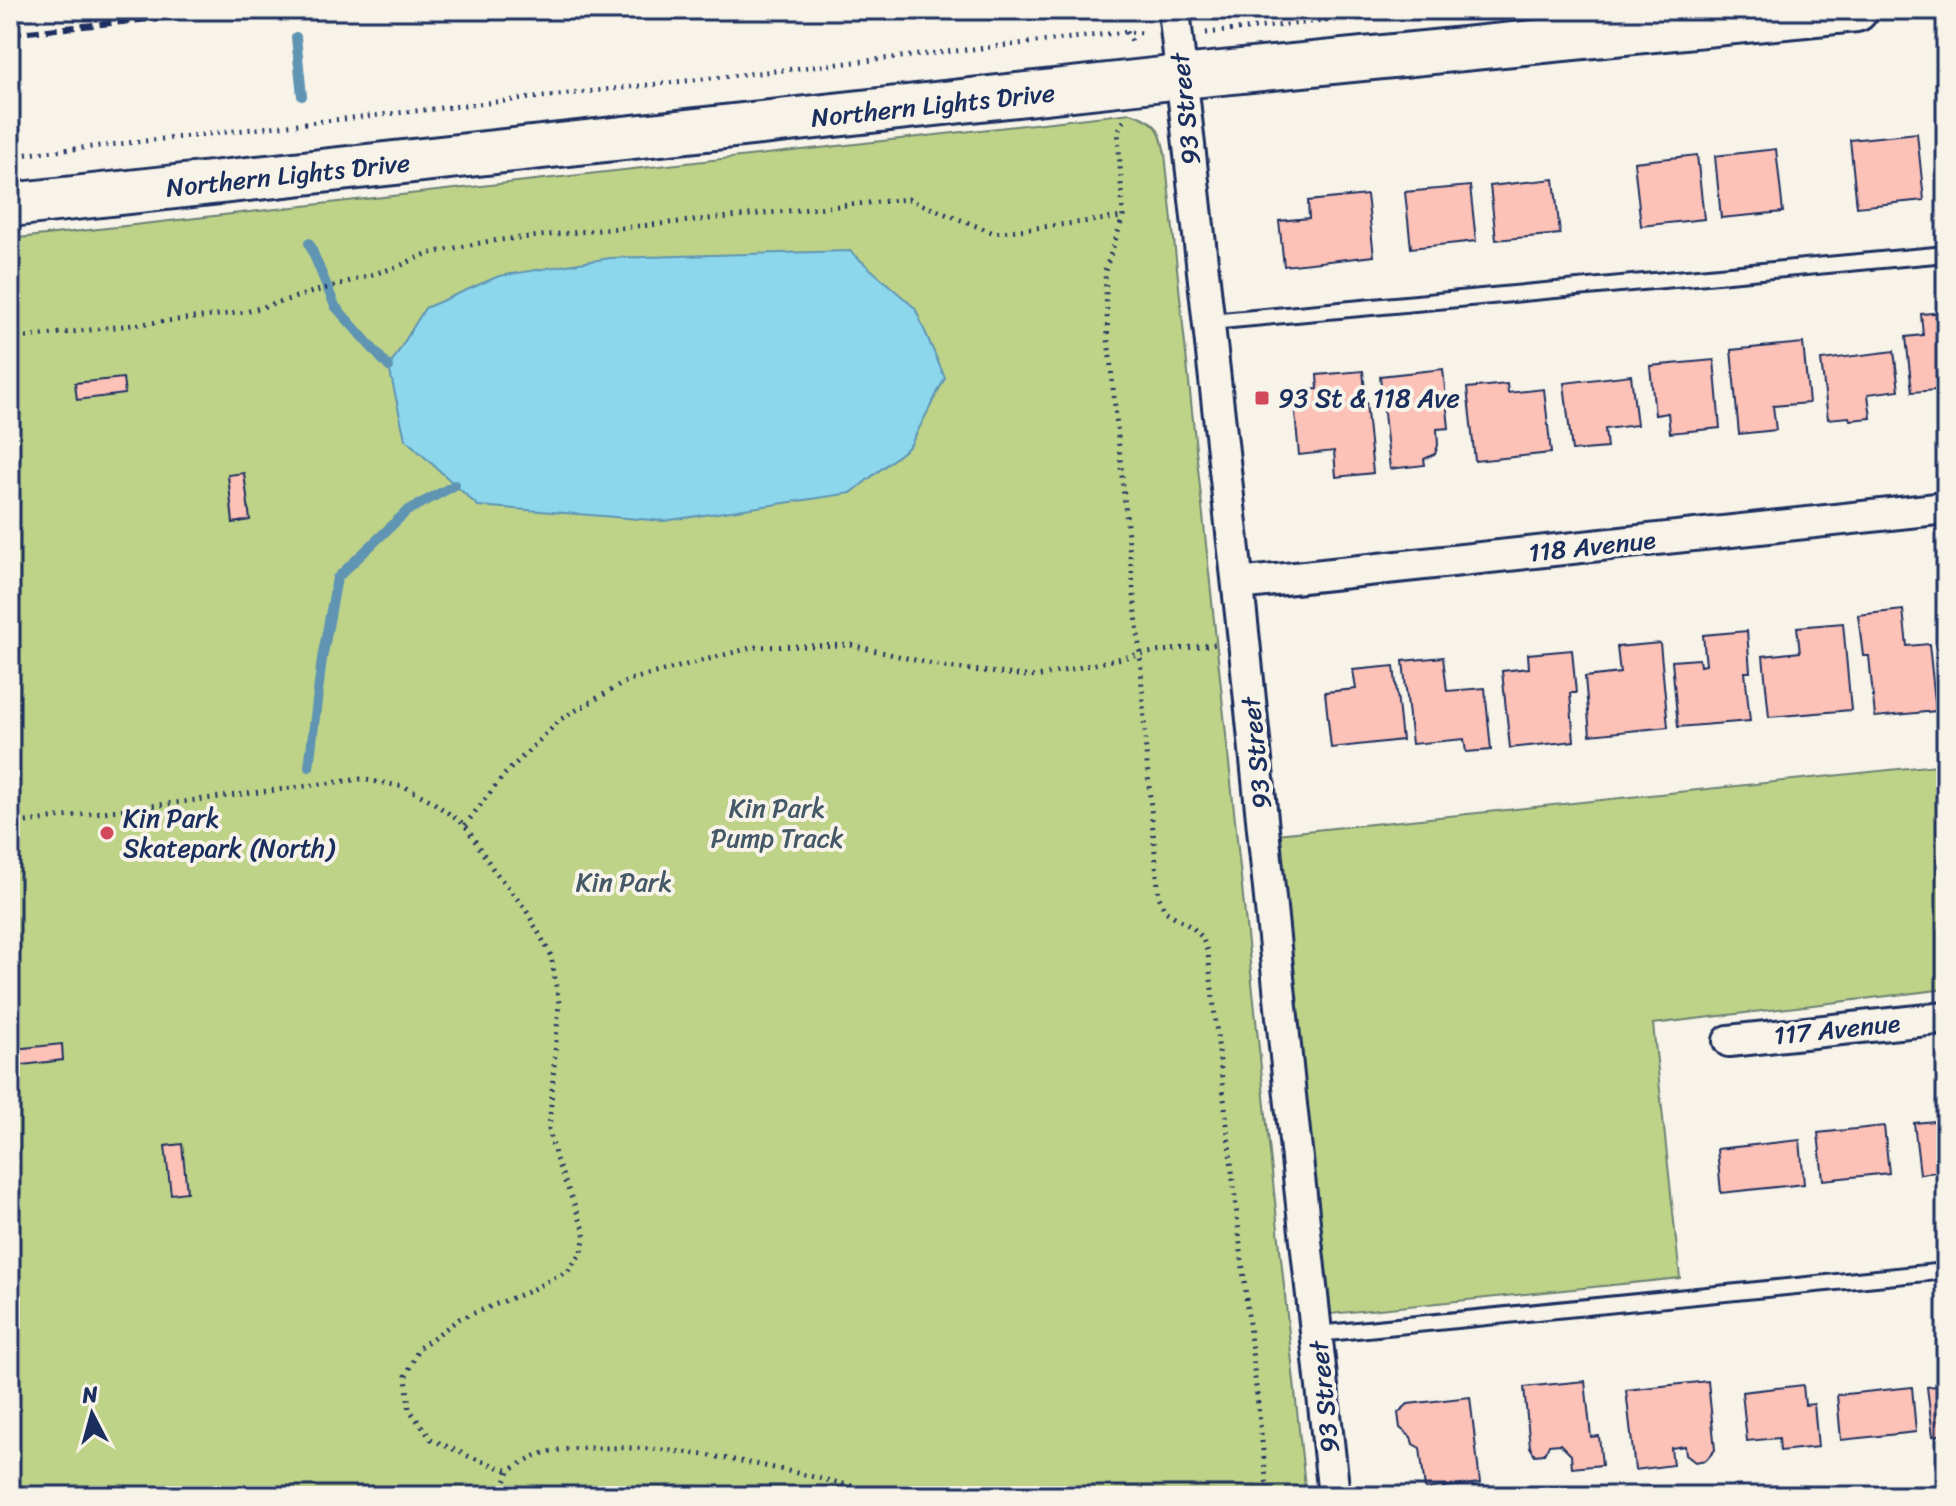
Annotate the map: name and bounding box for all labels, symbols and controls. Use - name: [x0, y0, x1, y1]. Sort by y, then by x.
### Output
- street label: 93 Street: [1156, 49, 1214, 167]
- street label: Northern Lights Drive: [809, 69, 1057, 141]
- street label: Northern Lights Drive: [164, 139, 412, 211]
- place label: 93 St & 118 Ave: [1278, 375, 1460, 421]
- marker: 93 St & 118 Ave: [1253, 389, 1271, 407]
- street label: 118 Avenue: [1526, 516, 1658, 576]
- street label: 93 Street: [1227, 693, 1285, 811]
- park label: Kin Park Pump Track: [711, 785, 844, 861]
- place label: Kin Park Skatepark (North): [123, 795, 336, 871]
- marker: Kin Park Skatepark (North): [98, 824, 116, 842]
- park label: Kin Park: [576, 859, 672, 905]
- street label: 117 Avenue: [1771, 999, 1903, 1059]
- street label: 93 Street: [1295, 1337, 1353, 1455]
- north arrow: [52, 1374, 132, 1454]
- text: N: [79, 1374, 100, 1415]

